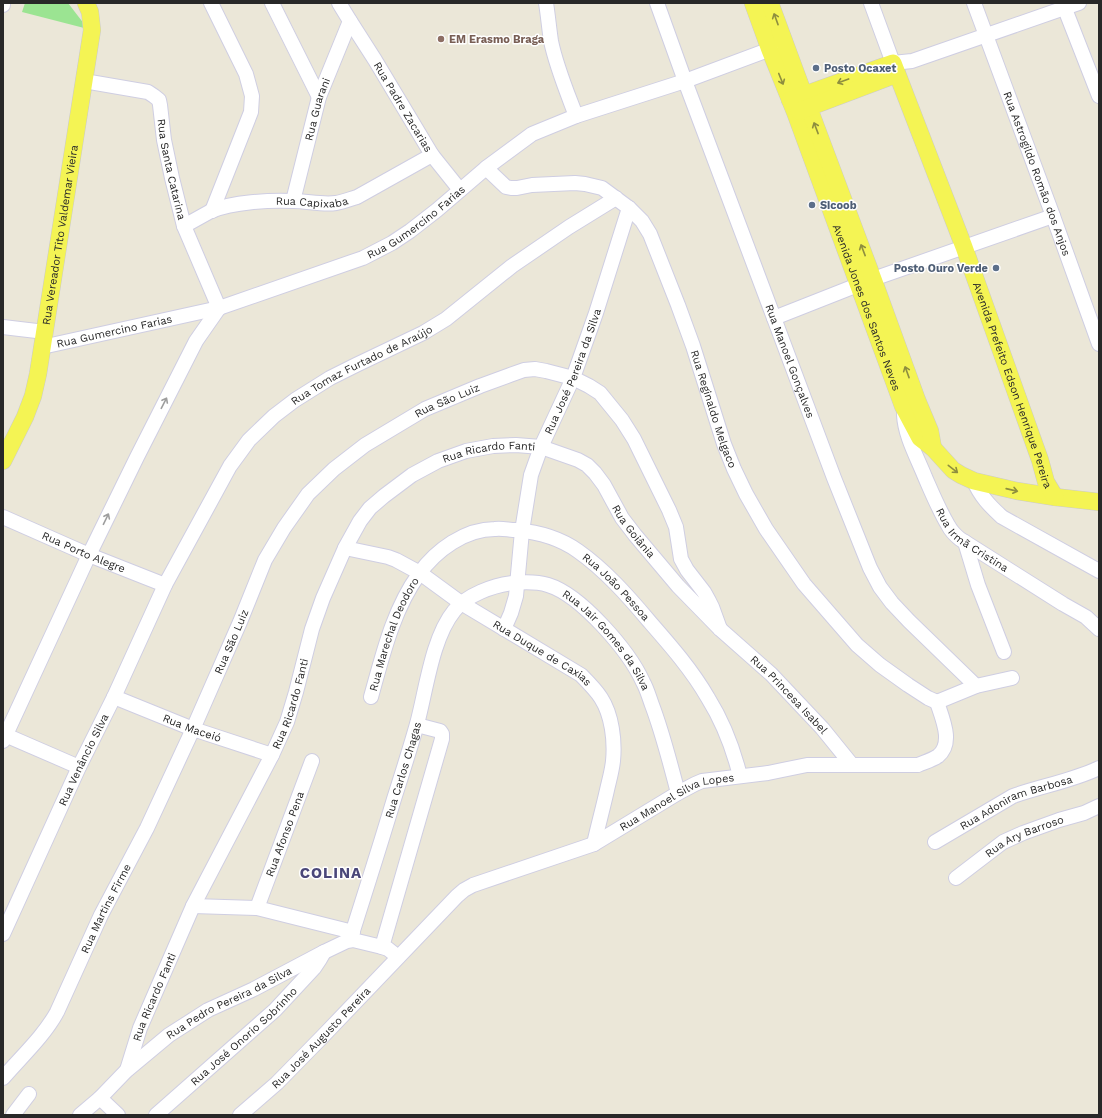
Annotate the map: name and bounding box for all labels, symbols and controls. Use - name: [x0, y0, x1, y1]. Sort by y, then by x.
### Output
- one-way arrow: [771, 14, 779, 26]
- place label: EM Erasmo Braga: [449, 33, 545, 46]
- marker: EM Erasmo Braga: [436, 34, 446, 44]
- street label: Rua Padre Zacarias: [371, 59, 435, 155]
- place label: Posto Ocaxet: [824, 62, 896, 75]
- marker: Posto Ocaxet: [811, 63, 821, 73]
- one-way arrow: [778, 72, 786, 84]
- street label: Rua Guarani: [302, 76, 333, 142]
- one-way arrow: [837, 78, 850, 85]
- street label: Rua Astrogildo Romão dos Anjos: [1001, 90, 1073, 258]
- street label: Rua Santa Catarina: [155, 118, 189, 221]
- one-way arrow: [812, 123, 820, 135]
- street label: Rua Vereador Tito Valdemar Vieira: [39, 144, 80, 326]
- street label: Rua Gumercino Farias: [365, 182, 468, 261]
- street label: Rua Capixaba: [276, 194, 350, 210]
- place label: Sicoob: [820, 199, 857, 212]
- marker: Sicoob: [807, 200, 817, 210]
- street label: Avenida Jones dos Santos Neves: [830, 222, 903, 393]
- one-way arrow: [858, 244, 866, 256]
- place label: Posto Ouro Verde: [894, 262, 988, 275]
- marker: Posto Ouro Verde: [991, 263, 1001, 273]
- street label: Avenida Prefeito Edson Henrique Pereira: [971, 280, 1055, 491]
- street label: Rua Manoel Gonçalves: [763, 302, 817, 420]
- street label: Rua José Pereira da Silva: [541, 307, 603, 436]
- street label: Rua Gumercino Farias: [55, 312, 173, 350]
- street label: Rua Tomaz Furtado de Araújo: [288, 322, 435, 407]
- street label: Rua Reginaldo Melgaco: [688, 348, 739, 470]
- one-way arrow: [903, 366, 910, 379]
- street label: Rua São Luiz: [412, 380, 481, 420]
- one-way arrow: [161, 397, 168, 409]
- street label: Rua Ricardo Fanti: [440, 438, 536, 465]
- one-way arrow: [948, 464, 958, 473]
- one-way arrow: [1005, 486, 1018, 494]
- street label: Rua Goiânia: [609, 502, 658, 561]
- street label: Rua Irmã Cristina: [933, 506, 1011, 574]
- one-way arrow: [103, 514, 110, 526]
- street label: Rua Porto Alegre: [40, 529, 127, 575]
- street label: Rua João Pessoa: [580, 550, 652, 623]
- street label: Rua Marechal Deodoro: [366, 575, 421, 693]
- street label: Rua Jair Gomes da Silva: [560, 587, 653, 692]
- street label: Rua São Luiz: [211, 607, 251, 676]
- street label: Rua Duque de Caxias: [491, 617, 594, 688]
- street label: Rua Princesa Isabel: [748, 653, 831, 737]
- street label: Rua Ricardo Fanti: [269, 657, 311, 751]
- street label: Rua Venâncio Silva: [56, 711, 111, 808]
- street label: Rua Maceió: [161, 711, 223, 744]
- street label: Rua Carlos Chagas: [382, 720, 424, 820]
- street label: Rua Manoel Silva Lopes: [617, 771, 735, 833]
- street label: Rua Adoniram Barbosa: [958, 772, 1074, 832]
- street label: Rua Afonso Pena: [263, 790, 307, 878]
- street label: Rua Ary Barroso: [982, 813, 1065, 860]
- street label: Rua Martins Firme: [78, 861, 133, 955]
- district label: COLINA: [300, 864, 362, 882]
- street label: Rua Ricardo Fanti: [130, 951, 178, 1043]
- street label: Rua Pedro Pereira da Silva: [164, 964, 294, 1042]
- street label: Rua José Onorio Sobrinho: [188, 984, 300, 1088]
- street label: Rua José Augusto Pereira: [269, 984, 373, 1091]

